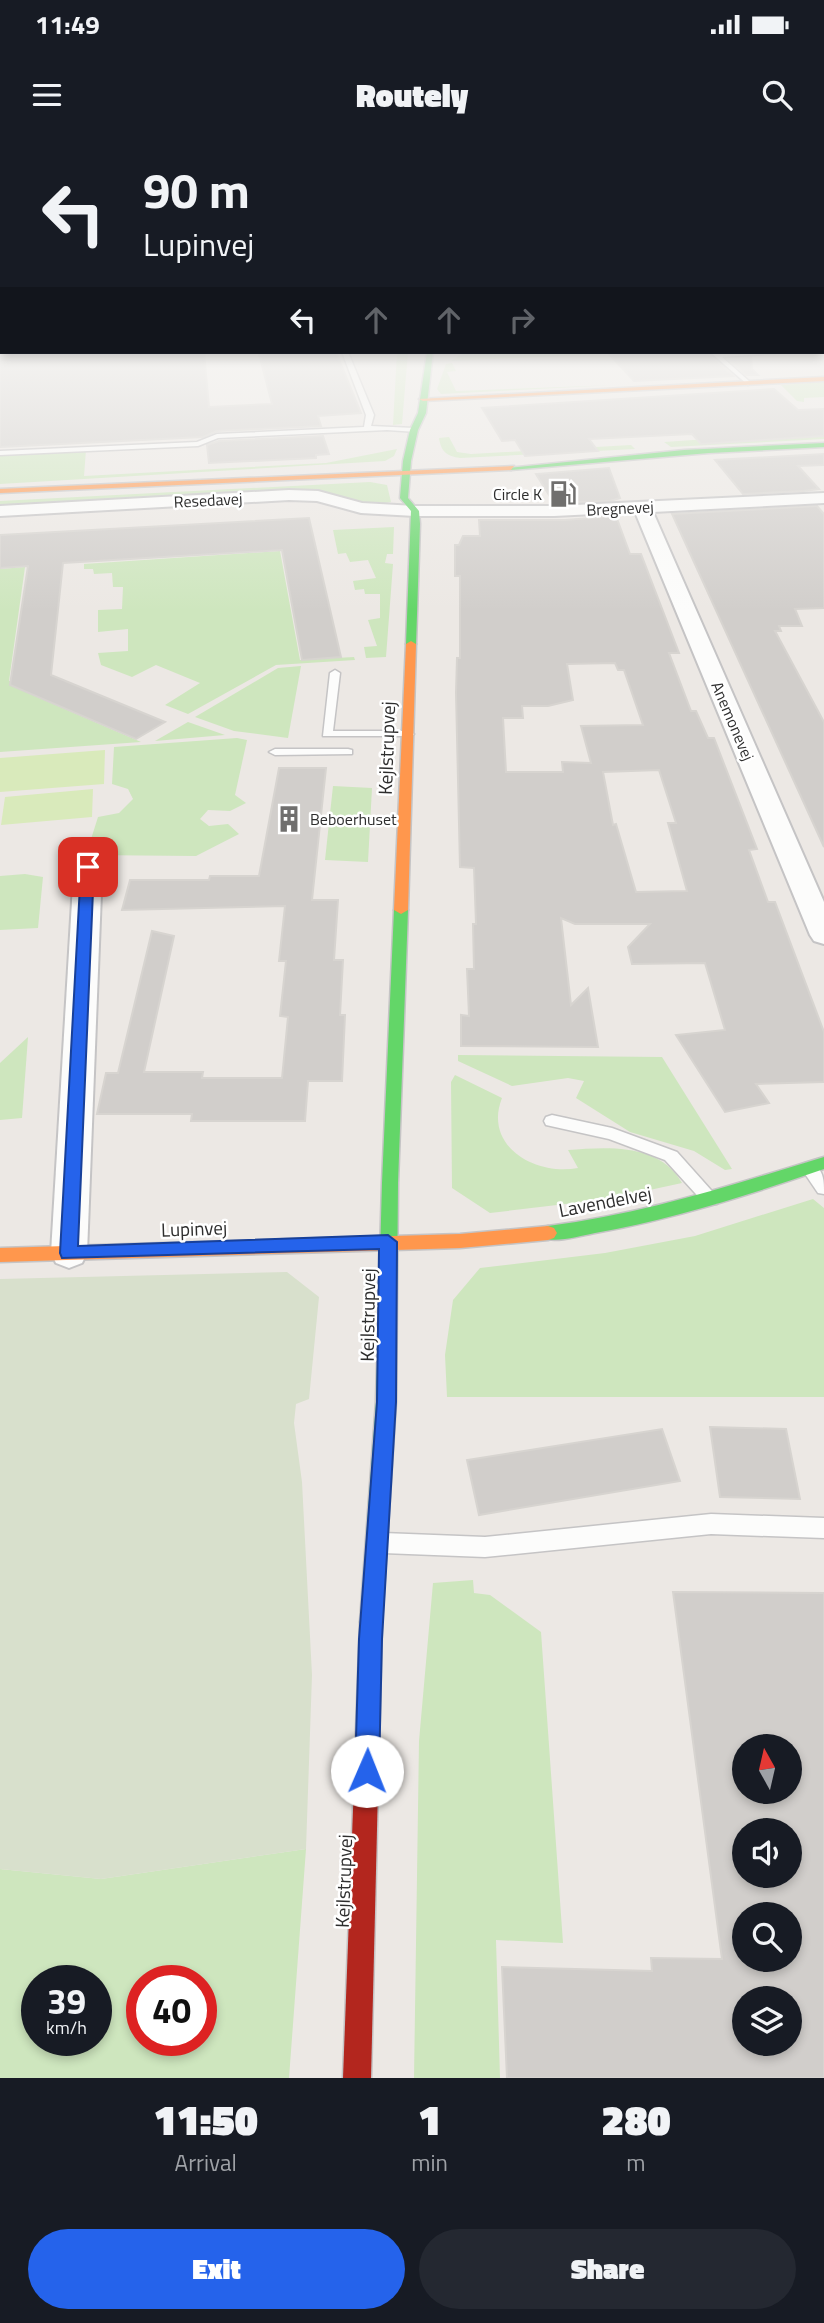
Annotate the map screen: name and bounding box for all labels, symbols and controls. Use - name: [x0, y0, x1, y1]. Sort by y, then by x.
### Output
- text: 11:49: [35, 5, 100, 44]
- text: Routely: [356, 71, 468, 119]
- icon: menu: [28, 76, 66, 114]
- icon: search: [758, 76, 796, 114]
- text: 90 m: [143, 152, 250, 227]
- icon: left: [28, 168, 119, 259]
- text: Lupinvej: [143, 220, 254, 268]
- icon: left: [284, 301, 322, 339]
- icon: ahead: [357, 301, 395, 339]
- icon: ahead: [430, 301, 468, 339]
- icon: right: [503, 301, 541, 339]
- fuel station icon: Circle K: [548, 479, 578, 509]
- place label: Circle K: [493, 482, 542, 506]
- street label: Resedavej: [173, 486, 243, 514]
- street label: Bregnevej: [586, 494, 654, 522]
- street label: Anemonevej: [706, 678, 760, 764]
- street label: Kejlstrupvej: [370, 701, 402, 795]
- building icon: Beboerhuset: [274, 804, 304, 834]
- place label: Beboerhuset: [310, 807, 397, 831]
- pin: [58, 837, 118, 897]
- icon: arrive: [69, 848, 107, 886]
- street label: Lavendelvej: [556, 1178, 654, 1224]
- street label: Lupinvej: [160, 1212, 228, 1244]
- street label: Kejlstrupvej: [352, 1268, 382, 1362]
- position arrow: [330, 1734, 404, 1808]
- north arrow: [732, 1734, 802, 1804]
- map controls: [732, 1734, 802, 2056]
- button: sound: [732, 1818, 802, 1888]
- street label: Kejlstrupvej: [327, 1834, 359, 1928]
- button: search: [732, 1902, 802, 1972]
- speed limit sign: 40: [126, 1965, 217, 2056]
- text: 39: [47, 1974, 86, 2028]
- button: layers: [732, 1986, 802, 2056]
- text: km/h: [46, 2014, 87, 2041]
- text: 11:50: [153, 2087, 258, 2151]
- text: 1: [418, 2087, 441, 2151]
- text: 280: [601, 2087, 671, 2151]
- text: Arrival: [174, 2145, 237, 2180]
- text: min: [411, 2145, 448, 2180]
- text: m: [626, 2145, 646, 2180]
- button: Exit: [28, 2229, 405, 2309]
- button: Share: [419, 2229, 796, 2309]

